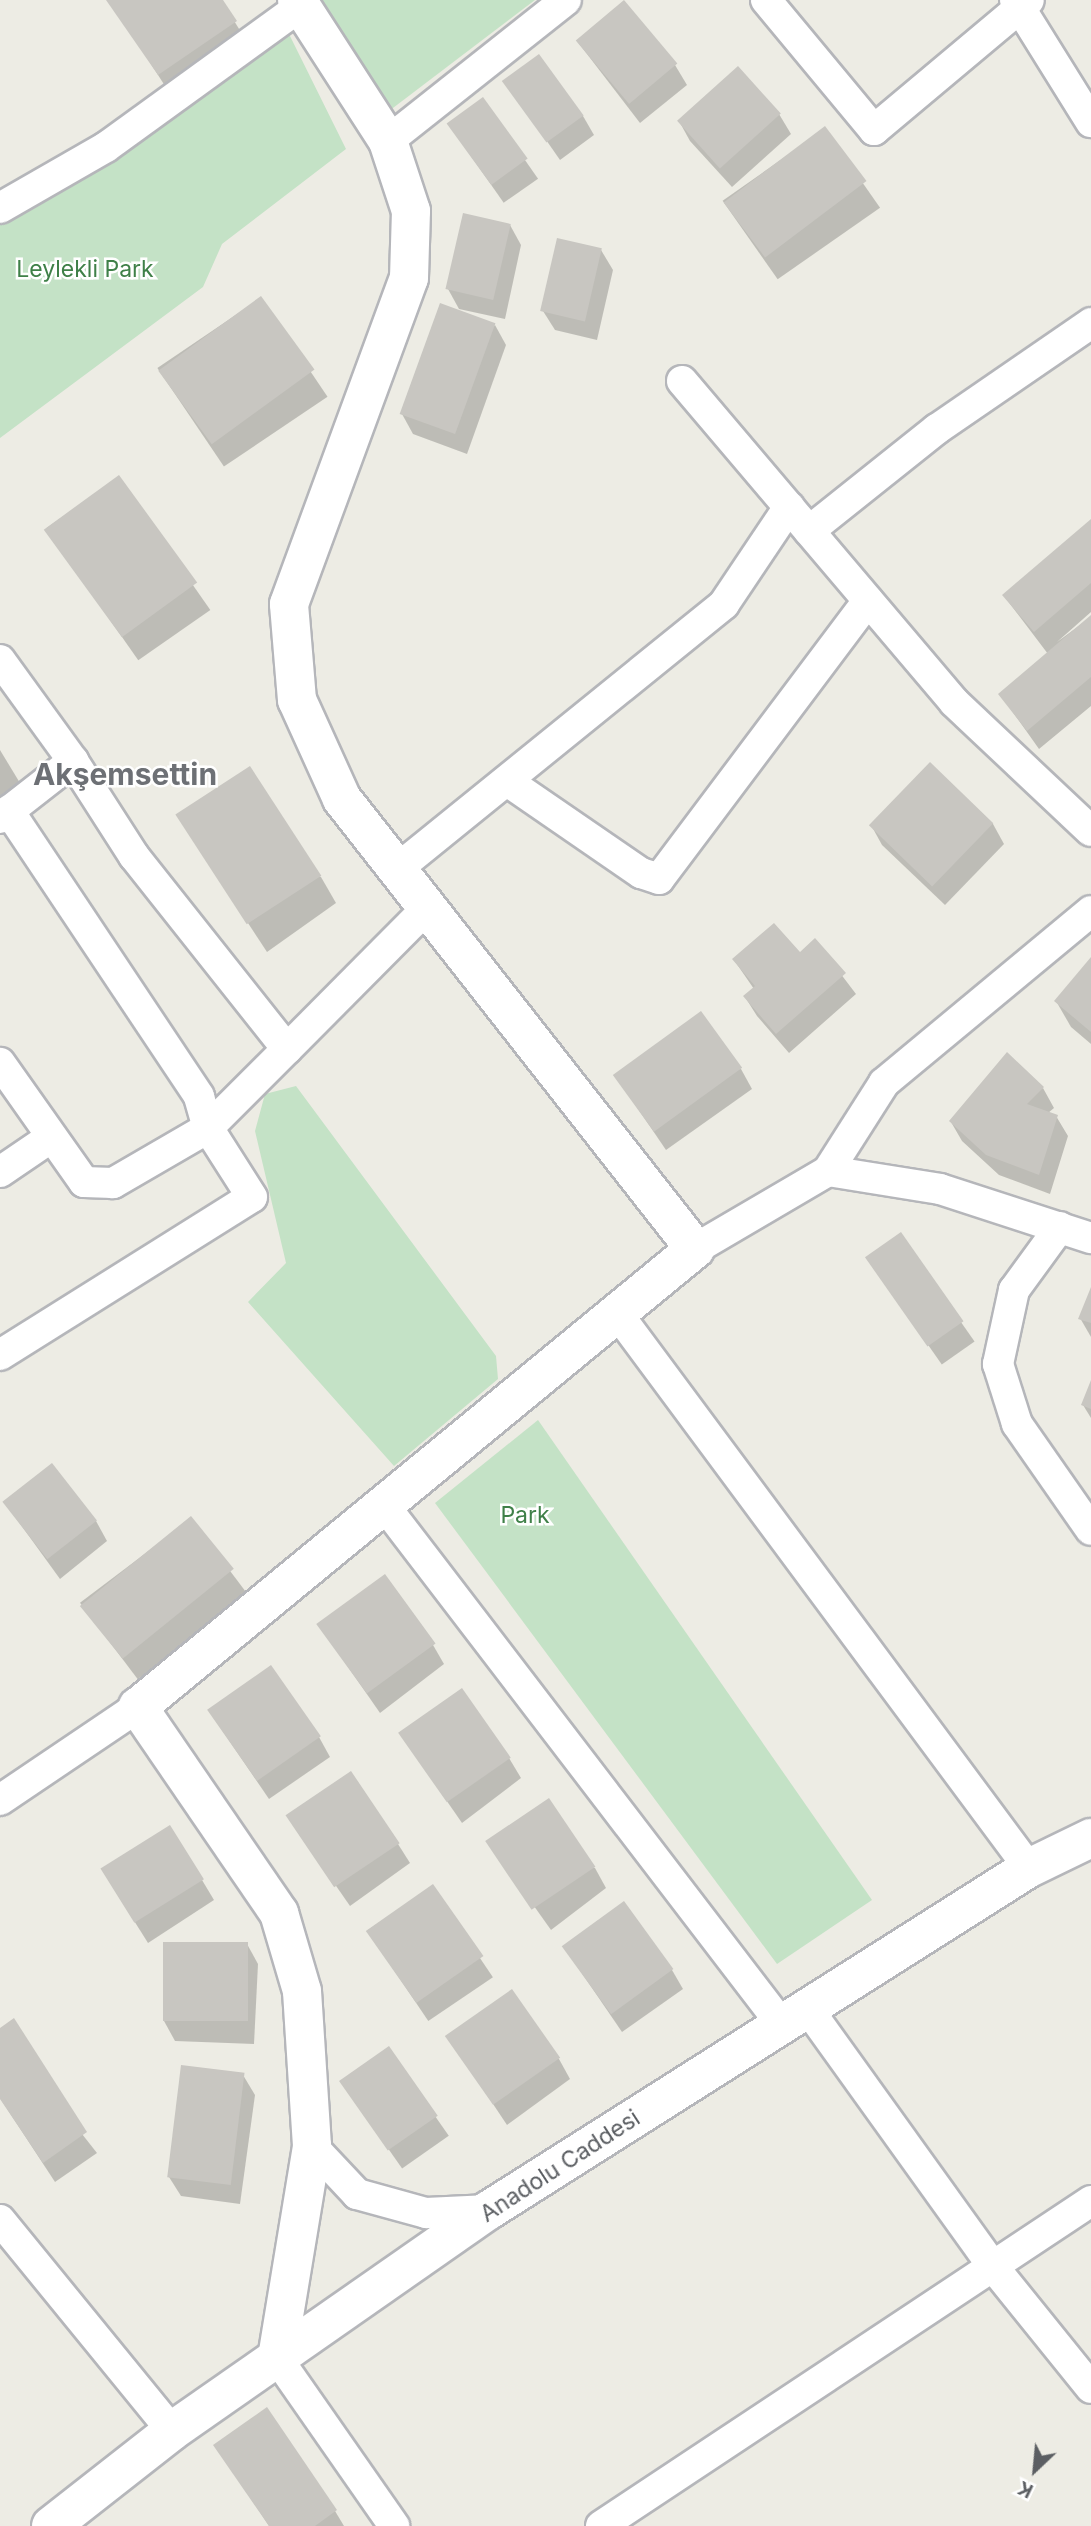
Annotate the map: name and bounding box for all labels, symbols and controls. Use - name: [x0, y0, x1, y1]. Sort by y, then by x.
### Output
- park label: Leylekli Park: [16, 255, 154, 283]
- district label: Akşemsettin: [33, 756, 217, 792]
- park label: Park: [500, 1501, 550, 1529]
- street label: Anadolu Caddesi: [475, 2104, 645, 2228]
- north arrow: [1000, 2435, 1070, 2505]
- text: K: [1014, 2476, 1037, 2503]

